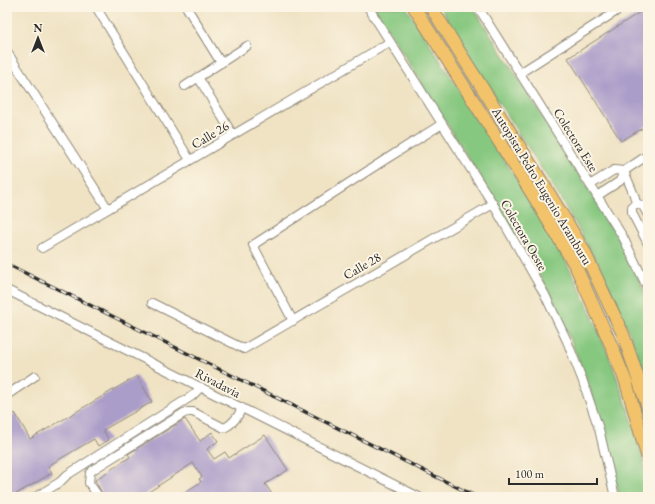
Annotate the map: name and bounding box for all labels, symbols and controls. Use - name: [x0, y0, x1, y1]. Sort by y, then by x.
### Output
- north arrow: [18, 18, 58, 58]
- text: N: [34, 21, 43, 35]
- street label: Autopista Pedro Eugenio Aramburu: [488, 103, 596, 268]
- street label: Colectora Este: [550, 105, 602, 175]
- street label: Calle 26: [188, 117, 232, 153]
- street label: Colectora Oeste: [497, 196, 551, 274]
- street label: Calle 28: [340, 248, 384, 284]
- street label: Rivadavia: [192, 364, 244, 402]
- scale bar: [509, 460, 597, 486]
- text: 100 m: [515, 466, 545, 482]

